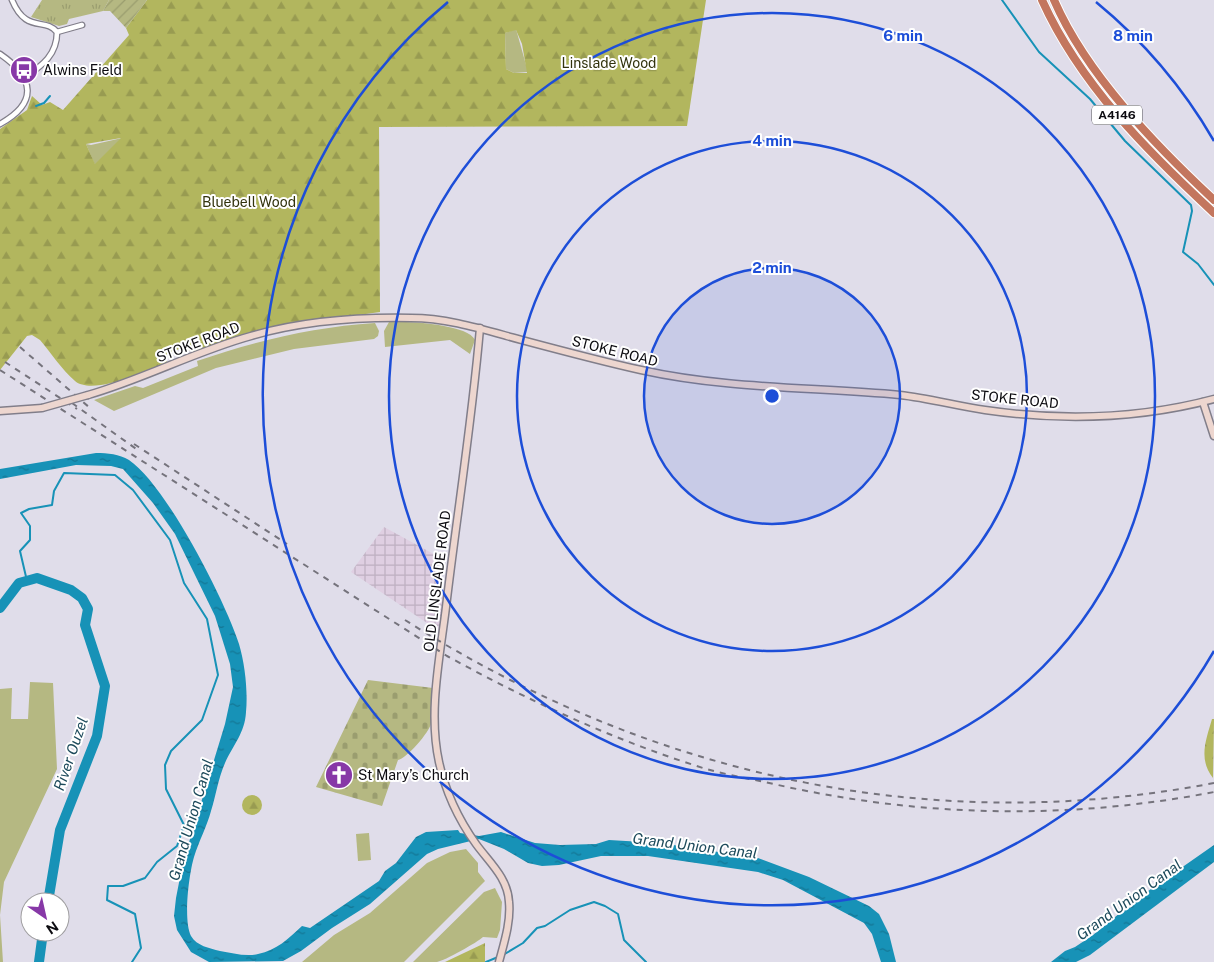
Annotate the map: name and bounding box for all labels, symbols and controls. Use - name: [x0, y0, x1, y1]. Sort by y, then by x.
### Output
- text: 6 min: [883, 27, 923, 44]
- text: 8 min: [1113, 27, 1153, 44]
- bus stop icon: Alwins Field: [9, 55, 39, 85]
- park label: Linslade Wood: [562, 55, 656, 71]
- place label: Alwins Field: [43, 62, 122, 78]
- road number: A4146: [1092, 106, 1142, 124]
- text: 4 min: [752, 132, 792, 149]
- park label: Bluebell Wood: [202, 194, 296, 210]
- text: 2 min: [752, 259, 792, 276]
- street label: STOKE ROAD: [154, 319, 242, 365]
- street label: STOKE ROAD: [570, 333, 660, 369]
- street label: STOKE ROAD: [970, 386, 1060, 412]
- centre of rings: [763, 387, 781, 405]
- street label: OLD LINSLADE ROAD: [420, 509, 454, 653]
- water label: River Ouzel: [50, 715, 91, 793]
- water label: Grand Union Canal: [165, 757, 216, 883]
- church icon: St Mary’s Church: [324, 760, 354, 790]
- place label: St Mary’s Church: [358, 767, 469, 783]
- water label: Grand Union Canal: [632, 829, 758, 862]
- water label: Grand Union Canal: [1073, 856, 1185, 943]
- north arrow: [20, 892, 70, 942]
- text: N: [43, 918, 61, 937]

